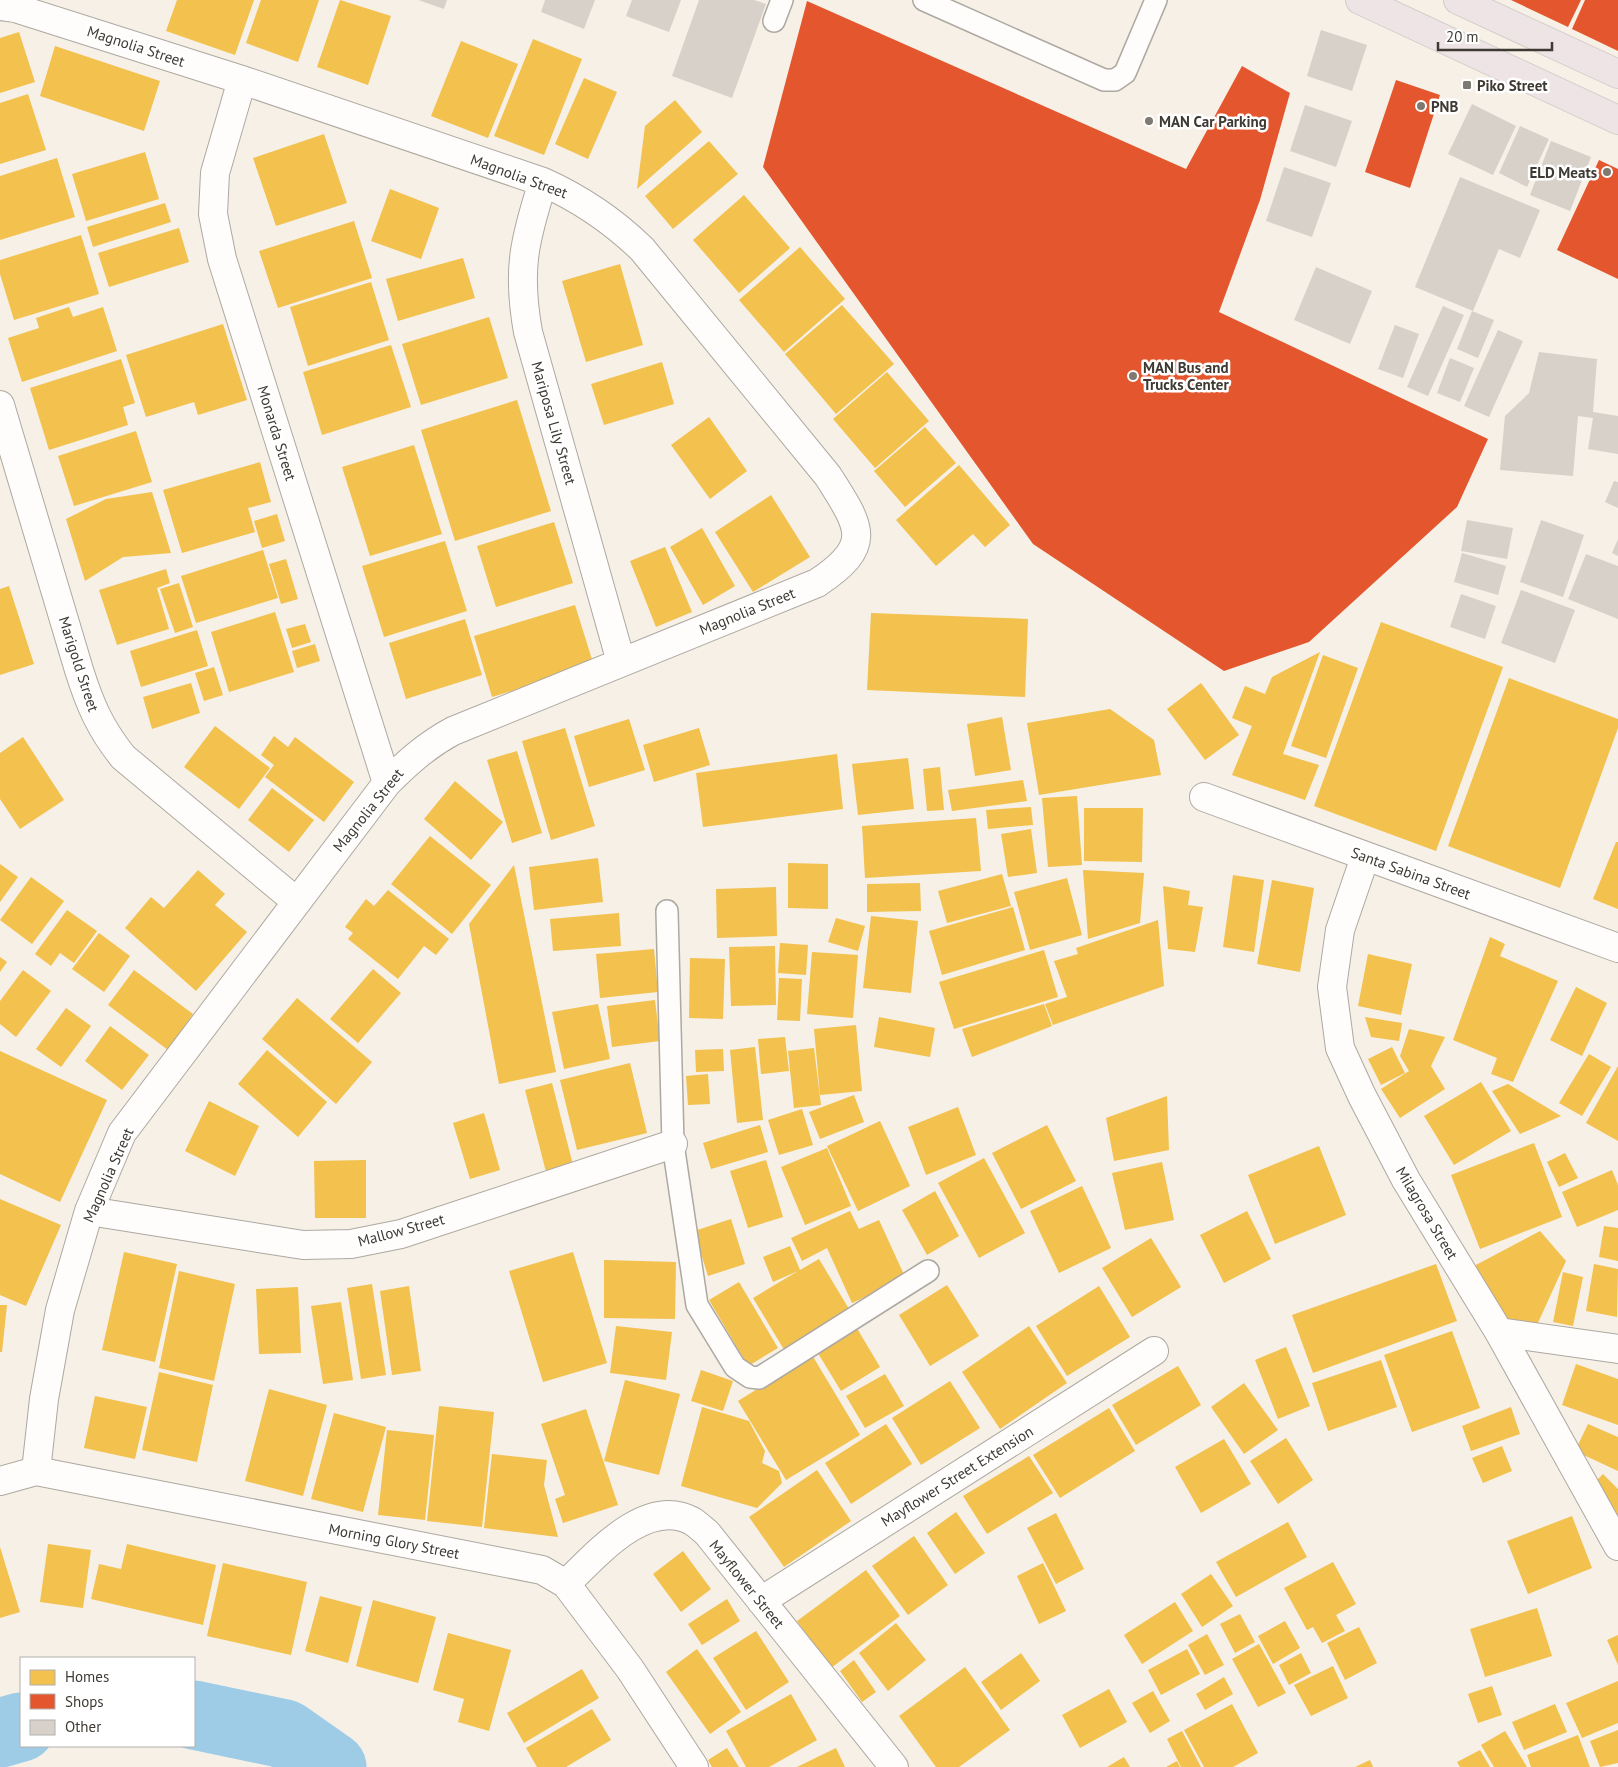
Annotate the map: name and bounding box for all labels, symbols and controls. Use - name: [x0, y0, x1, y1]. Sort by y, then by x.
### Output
- scale bar: [1438, 20, 1552, 52]
- street label: Magnolia Street: [85, 21, 187, 71]
- text: 20 m: [1446, 27, 1479, 46]
- place label: Piko Street: [1477, 76, 1548, 95]
- marker: Piko Street: [1461, 79, 1473, 91]
- place label: PNB: [1431, 97, 1458, 116]
- marker: PNB: [1415, 100, 1427, 112]
- place label: MAN Car Parking: [1159, 112, 1267, 131]
- marker: MAN Car Parking: [1143, 115, 1155, 127]
- street label: Magnolia Street: [468, 150, 570, 202]
- place label: ELD Meats: [1530, 163, 1597, 182]
- marker: ELD Meats: [1601, 166, 1613, 178]
- place label: MAN Bus and Trucks Center: [1143, 358, 1229, 394]
- street label: Mariposa Lily Street: [527, 359, 581, 487]
- marker: MAN Bus and Trucks Center: [1127, 370, 1139, 382]
- street label: Monarda Street: [254, 383, 300, 483]
- street label: Magnolia Street: [696, 583, 798, 639]
- street label: Marigold Street: [55, 614, 103, 714]
- street label: Magnolia Street: [329, 764, 407, 856]
- street label: Santa Sabina Street: [1349, 843, 1473, 903]
- street label: Magnolia Street: [79, 1125, 137, 1225]
- street label: Milagrosa Street: [1392, 1163, 1462, 1263]
- street label: Mallow Street: [356, 1209, 446, 1251]
- street label: Mayflower Street Extension: [877, 1421, 1037, 1531]
- street label: Morning Glory Street: [327, 1519, 461, 1563]
- street label: Mayflower Street: [705, 1536, 789, 1632]
- legend: [20, 1657, 195, 1747]
- text: Homes: [65, 1667, 109, 1686]
- text: Shops: [65, 1692, 104, 1711]
- text: Other: [65, 1717, 101, 1736]

